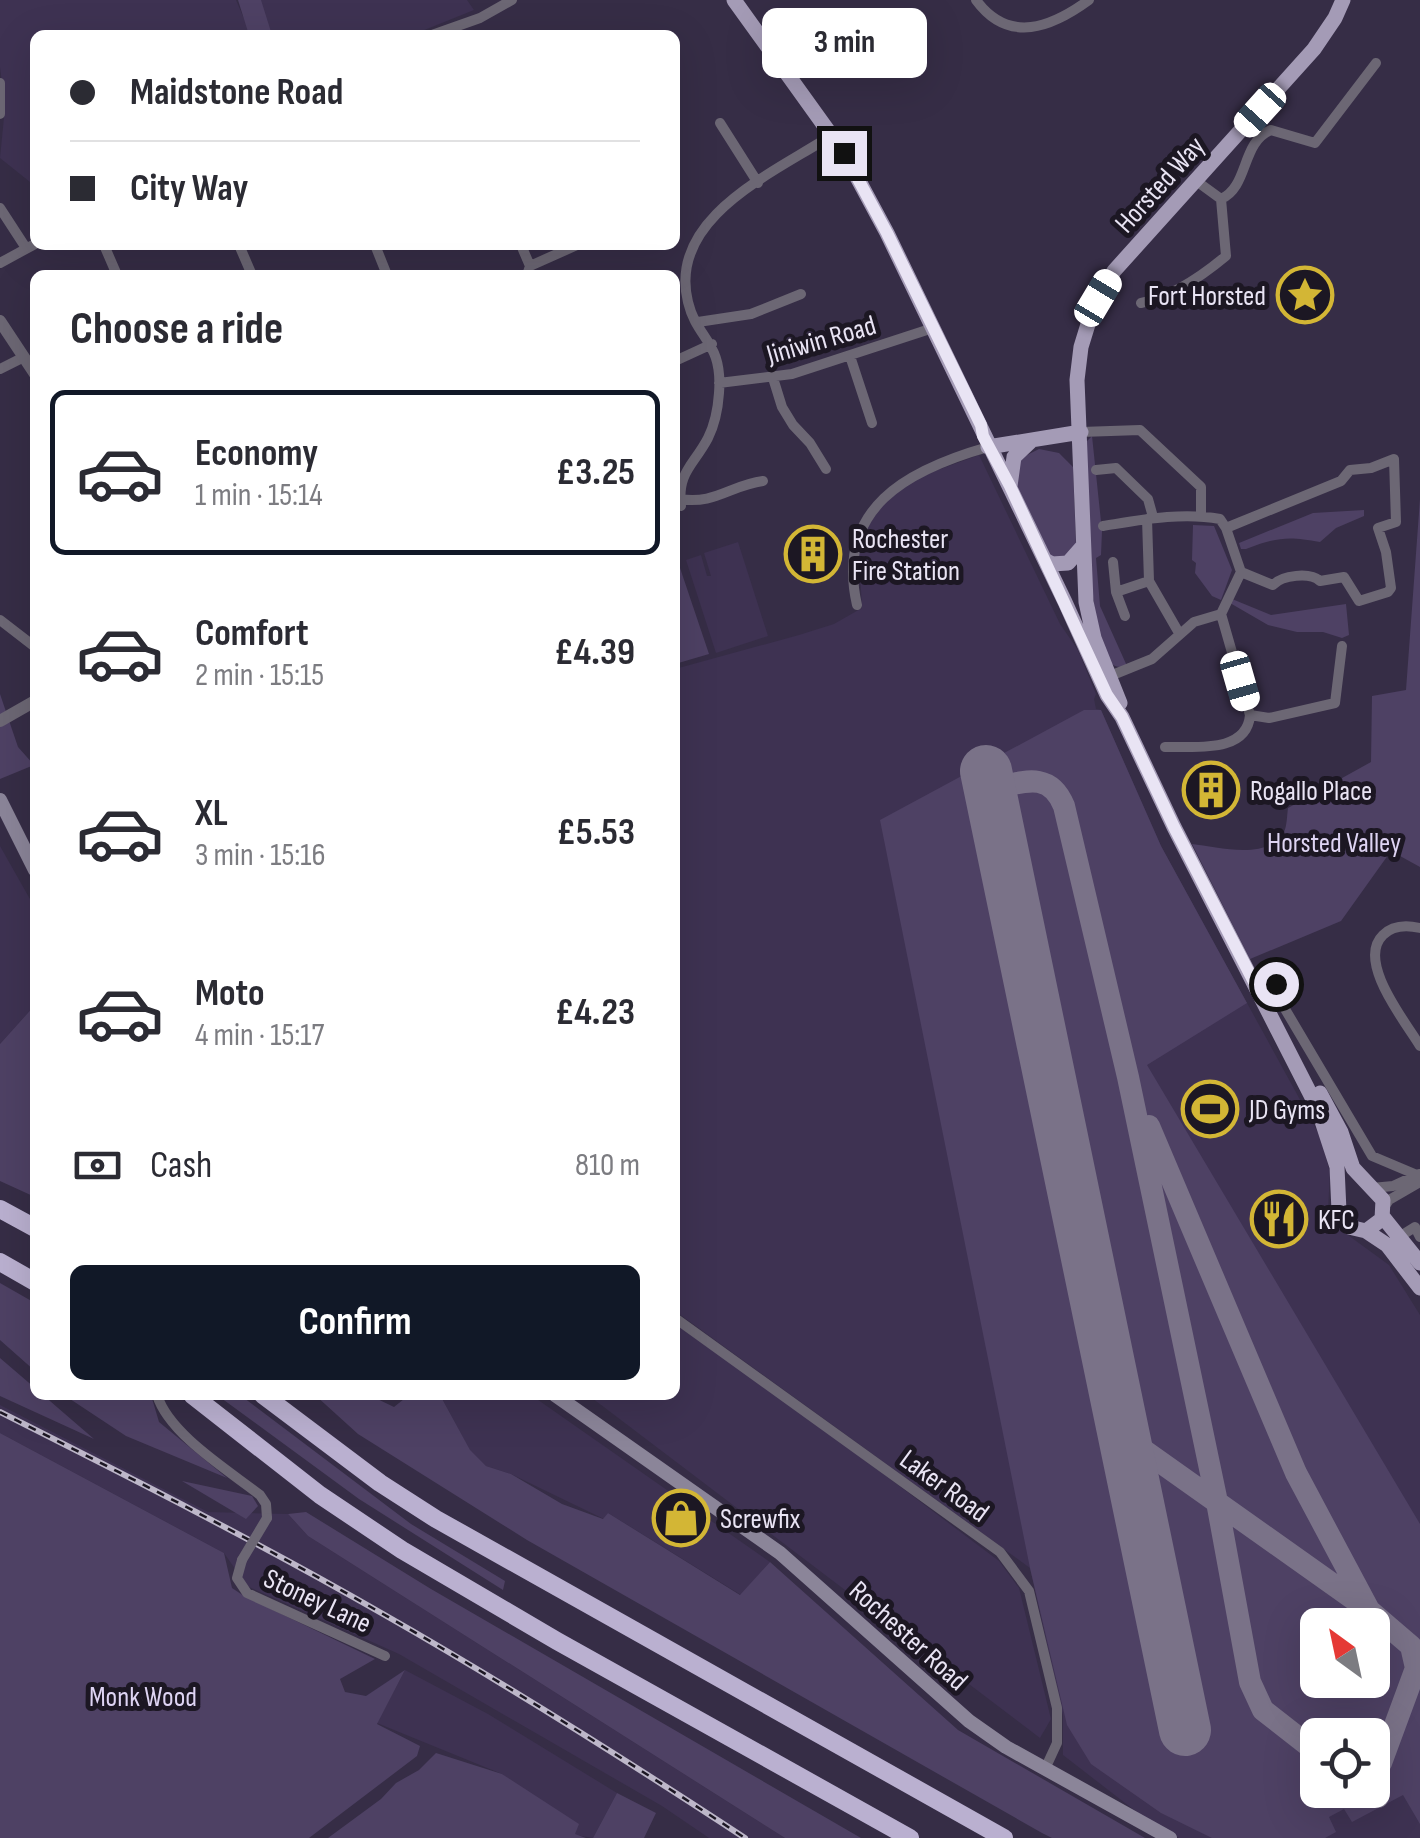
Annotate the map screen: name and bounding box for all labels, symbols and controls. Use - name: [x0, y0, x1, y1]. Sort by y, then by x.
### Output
- callout: 3 min: [762, 8, 926, 78]
- text: 3 min: [814, 23, 875, 62]
- text: Maidstone Road: [130, 70, 343, 115]
- car: [1229, 78, 1291, 142]
- street label: Horsted Way: [1108, 130, 1212, 240]
- route end: [822, 131, 867, 176]
- text: City Way: [130, 166, 248, 211]
- car: [1070, 265, 1126, 331]
- place icon: Fort Horsted: [1275, 265, 1335, 325]
- place label: Fort Horsted: [1148, 280, 1266, 313]
- text: Choose a ride: [70, 302, 283, 357]
- street label: Jiniwin Road: [762, 309, 880, 372]
- icon: car: [75, 428, 165, 518]
- text: Economy: [195, 431, 318, 476]
- text: £3.25: [556, 450, 635, 495]
- text: 1 min · 15:14: [195, 476, 323, 515]
- place label: Rochester Fire Station: [852, 523, 960, 588]
- building icon: Rochester Fire Station: [783, 524, 843, 584]
- icon: car: [75, 608, 165, 698]
- text: Comfort: [195, 611, 309, 656]
- text: £4.39: [554, 630, 635, 675]
- car: [1217, 648, 1263, 714]
- text: 2 min · 15:15: [195, 656, 324, 695]
- building icon: Rogallo Place: [1181, 760, 1241, 820]
- place label: Rogallo Place: [1250, 775, 1372, 808]
- icon: car: [75, 788, 165, 878]
- text: XL: [195, 791, 228, 836]
- text: £5.53: [557, 810, 635, 855]
- park label: Horsted Valley: [1267, 827, 1401, 860]
- text: 3 min · 15:16: [195, 836, 326, 875]
- route start: [1254, 962, 1299, 1007]
- icon: car: [75, 968, 165, 1058]
- text: Moto: [195, 971, 265, 1016]
- text: £4.23: [555, 990, 635, 1035]
- text: 4 min · 15:17: [195, 1016, 324, 1055]
- sports icon: JD Gyms: [1180, 1079, 1240, 1139]
- place label: JD Gyms: [1248, 1094, 1325, 1127]
- icon: cash: [70, 1138, 125, 1193]
- text: Cash: [150, 1143, 212, 1188]
- text: 810 m: [575, 1146, 640, 1185]
- restaurant icon: KFC: [1249, 1189, 1309, 1249]
- place label: KFC: [1318, 1204, 1355, 1237]
- button: Confirm: [70, 1265, 640, 1380]
- street label: Laker Road: [893, 1443, 995, 1529]
- shop icon: Screwfix: [651, 1488, 711, 1548]
- place label: Screwfix: [720, 1503, 801, 1536]
- street label: Stoney Lane: [258, 1562, 376, 1641]
- street label: Rochester Road: [842, 1575, 974, 1698]
- north arrow: [1300, 1608, 1390, 1698]
- map controls: [1300, 1608, 1390, 1808]
- park label: Monk Wood: [89, 1681, 197, 1714]
- button: locate: [1300, 1718, 1390, 1808]

